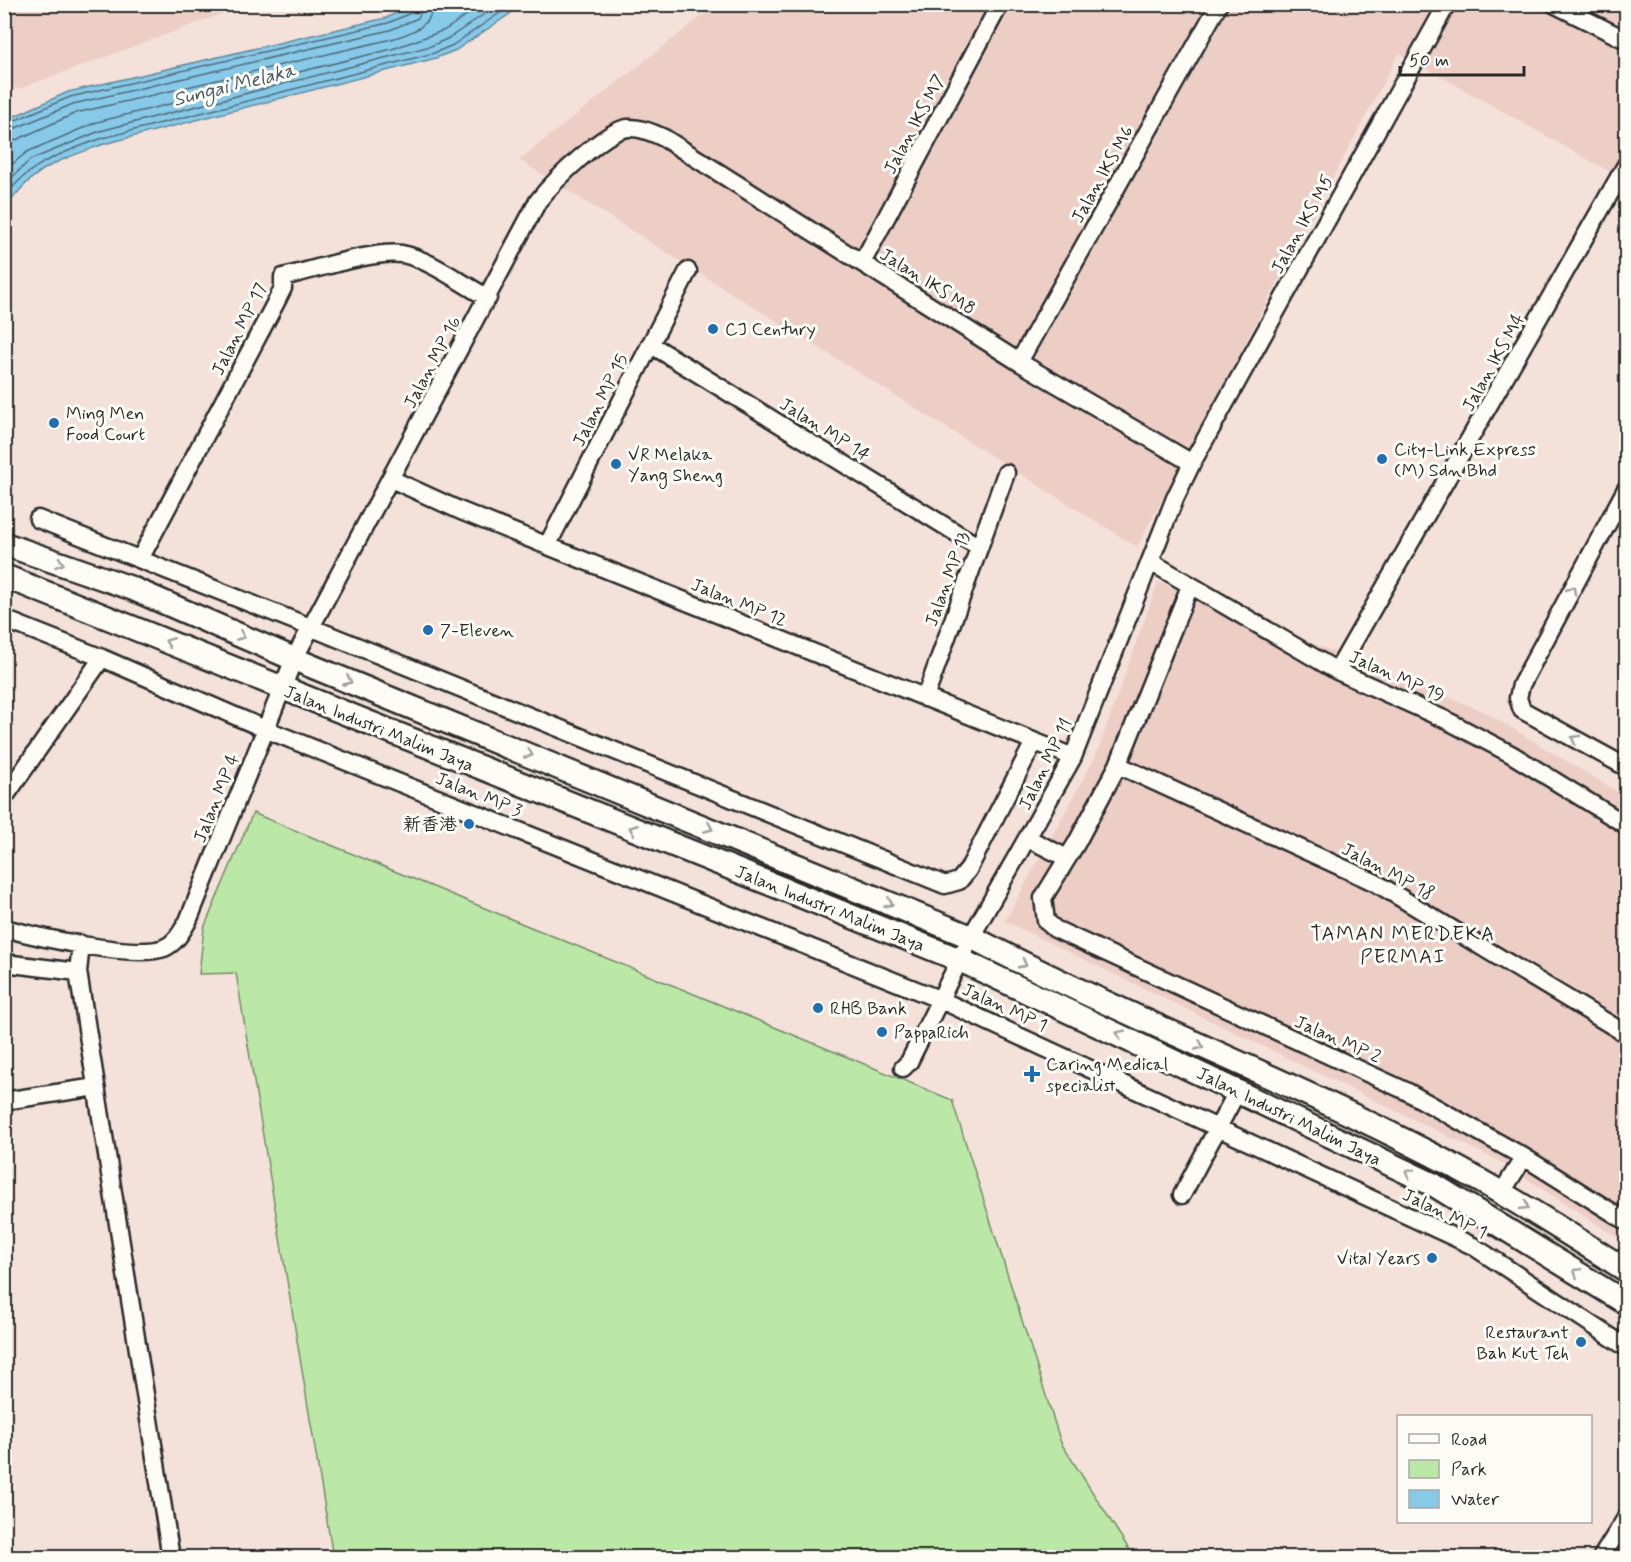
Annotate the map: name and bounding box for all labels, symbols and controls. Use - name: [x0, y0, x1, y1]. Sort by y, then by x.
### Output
- scale bar: [1400, 39, 1524, 77]
- text: 50 m: [1409, 49, 1449, 73]
- water label: Sungai Melaka: [170, 57, 300, 116]
- street label: Jalan IKS M7: [879, 70, 951, 178]
- street label: Jalan IKS M6: [1066, 122, 1140, 227]
- street label: Jalan IKS M5: [1266, 171, 1340, 278]
- street label: Jalan IKS M8: [875, 243, 980, 321]
- street label: Jalan MP 17: [206, 279, 273, 380]
- street label: Jalan IKS M4: [1457, 309, 1531, 416]
- street label: Jalan MP 16: [399, 312, 467, 413]
- place label: CJ Century: [725, 318, 816, 342]
- marker: CJ Century: [706, 322, 720, 336]
- street label: Jalan MP 15: [567, 350, 634, 451]
- street label: Jalan MP 14: [775, 393, 874, 467]
- place label: Ming Men Food Court: [66, 402, 146, 447]
- marker: Ming Men Food Court: [47, 416, 61, 430]
- place label: City-Link Express (M) Sdn Bhd: [1394, 438, 1536, 483]
- place label: VR Melaka Yang Sheng: [628, 443, 723, 489]
- marker: City-Link Express (M) Sdn Bhd: [1375, 452, 1389, 466]
- marker: VR Melaka Yang Sheng: [609, 457, 623, 471]
- street label: Jalan MP 13: [920, 528, 976, 630]
- one-way arrow: [54, 556, 65, 569]
- street label: Jalan MP 12: [687, 573, 790, 633]
- one-way arrow: [1565, 585, 1576, 596]
- place label: 7-Eleven: [440, 619, 514, 643]
- marker: 7-Eleven: [421, 623, 435, 637]
- one-way arrow: [234, 628, 245, 640]
- one-way arrow: [164, 637, 175, 649]
- street label: Jalan MP 19: [1345, 645, 1448, 709]
- one-way arrow: [342, 674, 353, 686]
- street label: Jalan Industri Malim Jaya: [280, 680, 477, 778]
- street label: Jalan MP 11: [1013, 715, 1078, 814]
- one-way arrow: [1571, 735, 1581, 746]
- one-way arrow: [523, 747, 534, 759]
- street label: Jalan MP 4: [188, 750, 246, 846]
- street label: Jalan MP 3: [432, 767, 525, 823]
- place label: 新香港: [403, 813, 457, 837]
- marker: 新香港: [462, 817, 476, 831]
- one-way arrow: [703, 821, 714, 833]
- one-way arrow: [628, 824, 639, 836]
- street label: Jalan MP 18: [1337, 838, 1438, 906]
- street label: Jalan Industri Malim Jaya: [731, 860, 928, 958]
- one-way arrow: [883, 896, 894, 908]
- district label: TAMAN MERDEKA PERMAI: [1310, 921, 1496, 971]
- one-way arrow: [1016, 957, 1027, 968]
- street label: Jalan MP 1: [958, 978, 1051, 1038]
- place label: RHB Bank: [830, 997, 907, 1021]
- marker: RHB Bank: [811, 1001, 825, 1015]
- street label: Jalan MP 2: [1291, 1010, 1385, 1070]
- place label: PappaRich: [894, 1021, 969, 1045]
- marker: PappaRich: [875, 1025, 889, 1039]
- one-way arrow: [1115, 1030, 1126, 1042]
- one-way arrow: [1193, 1038, 1204, 1050]
- place label: Caring Medical specialist: [1046, 1053, 1168, 1098]
- street label: Jalan Industri Malim Jaya: [1192, 1062, 1385, 1172]
- marker: Caring Medical specialist: [1023, 1065, 1041, 1083]
- one-way arrow: [1404, 1169, 1415, 1181]
- street label: Jalan MP 1: [1398, 1183, 1491, 1245]
- one-way arrow: [1519, 1199, 1529, 1211]
- place label: Vital Years: [1337, 1247, 1420, 1271]
- marker: Vital Years: [1425, 1251, 1439, 1265]
- one-way arrow: [1573, 1268, 1583, 1280]
- place label: Restaurant Bah Kut Teh: [1477, 1321, 1569, 1366]
- marker: Restaurant Bah Kut Teh: [1574, 1335, 1588, 1349]
- legend: [1397, 1415, 1592, 1523]
- text: Road: [1451, 1428, 1487, 1452]
- text: Park: [1451, 1458, 1487, 1482]
- text: Water: [1451, 1488, 1500, 1512]

